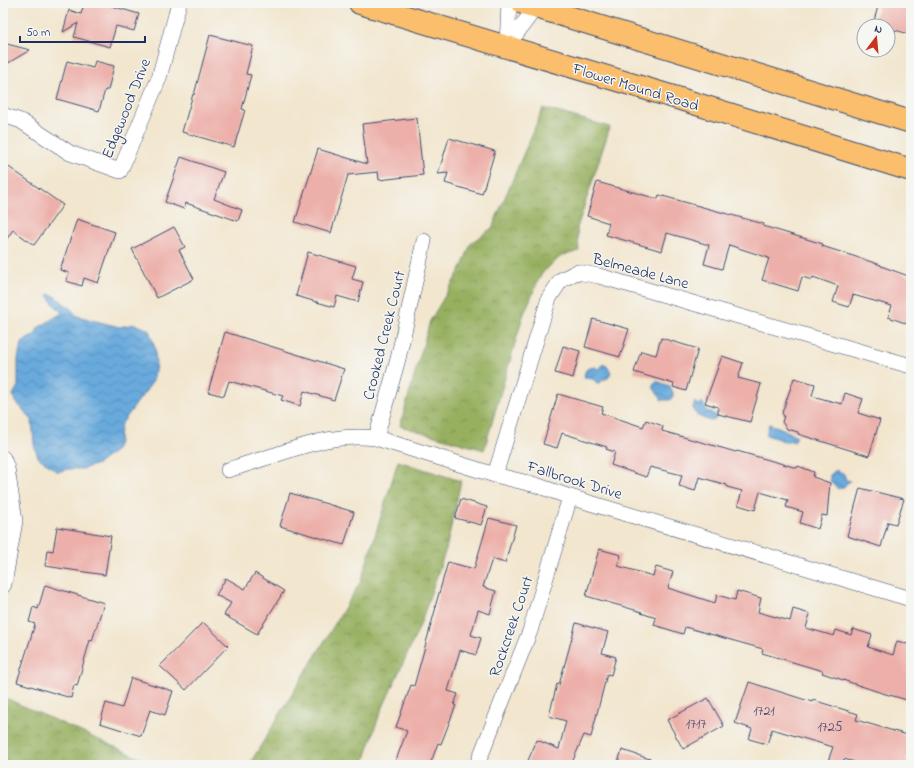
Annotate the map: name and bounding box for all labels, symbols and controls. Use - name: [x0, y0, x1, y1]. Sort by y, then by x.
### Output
- scale bar: [20, 18, 145, 44]
- north arrow: [856, 18, 896, 58]
- text: N: [873, 21, 884, 38]
- text: 50 m: [26, 24, 50, 42]
- street label: Edgewood Drive: [96, 54, 158, 163]
- street label: Flower Mound Road: [568, 57, 701, 119]
- street label: Belmeade Lane: [589, 247, 692, 297]
- street label: Crooked Creek Court: [357, 268, 413, 403]
- street label: Fallbrook Drive: [523, 455, 626, 507]
- street label: Rockcreek Court: [483, 572, 541, 680]
- house number: 1721: [753, 701, 775, 722]
- house number: 1717: [686, 714, 706, 735]
- house number: 1725: [817, 717, 843, 738]

